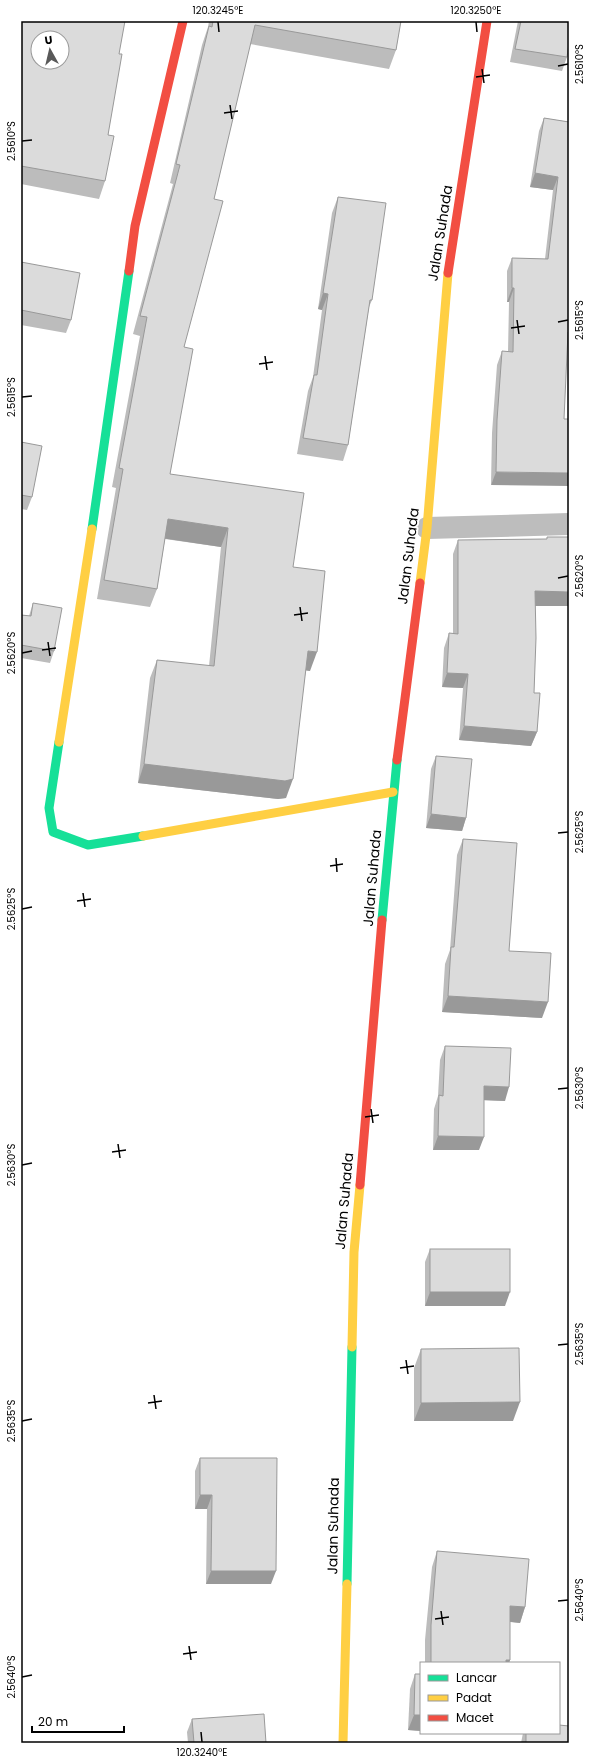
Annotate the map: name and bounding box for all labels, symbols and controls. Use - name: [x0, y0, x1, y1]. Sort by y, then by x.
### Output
- text: 120.3245°E: [193, 3, 243, 18]
- text: 120.3250°E: [451, 3, 501, 18]
- north arrow: [30, 30, 70, 70]
- text: U: [44, 32, 54, 49]
- text: 2.5610°S: [572, 44, 587, 84]
- text: 2.5610°S: [4, 121, 19, 161]
- street label: Jalan Suhada: [423, 184, 457, 282]
- text: 2.5615°S: [572, 300, 587, 340]
- text: 2.5615°S: [4, 377, 19, 417]
- street label: Jalan Suhada: [392, 507, 424, 605]
- text: 2.5620°S: [572, 555, 587, 597]
- text: 2.5620°S: [4, 632, 19, 674]
- text: 2.5625°S: [572, 811, 587, 853]
- street label: Jalan Suhada: [358, 829, 386, 927]
- text: 2.5625°S: [4, 888, 19, 930]
- text: 2.5630°S: [572, 1067, 587, 1109]
- text: 2.5630°S: [4, 1144, 19, 1186]
- street label: Jalan Suhada: [330, 1152, 358, 1250]
- text: 2.5635°S: [572, 1323, 587, 1365]
- text: 2.5635°S: [4, 1400, 19, 1442]
- street label: Jalan Suhada: [322, 1477, 344, 1575]
- text: 2.5640°S: [572, 1578, 587, 1622]
- text: 2.5640°S: [4, 1655, 19, 1699]
- legend: [420, 1662, 560, 1734]
- text: Lancar: [456, 1669, 497, 1686]
- text: Padat: [456, 1689, 492, 1706]
- scale bar: [32, 1708, 124, 1734]
- text: Macet: [456, 1709, 494, 1726]
- text: 20 m: [38, 1713, 68, 1730]
- text: 120.3240°E: [177, 1745, 227, 1760]

